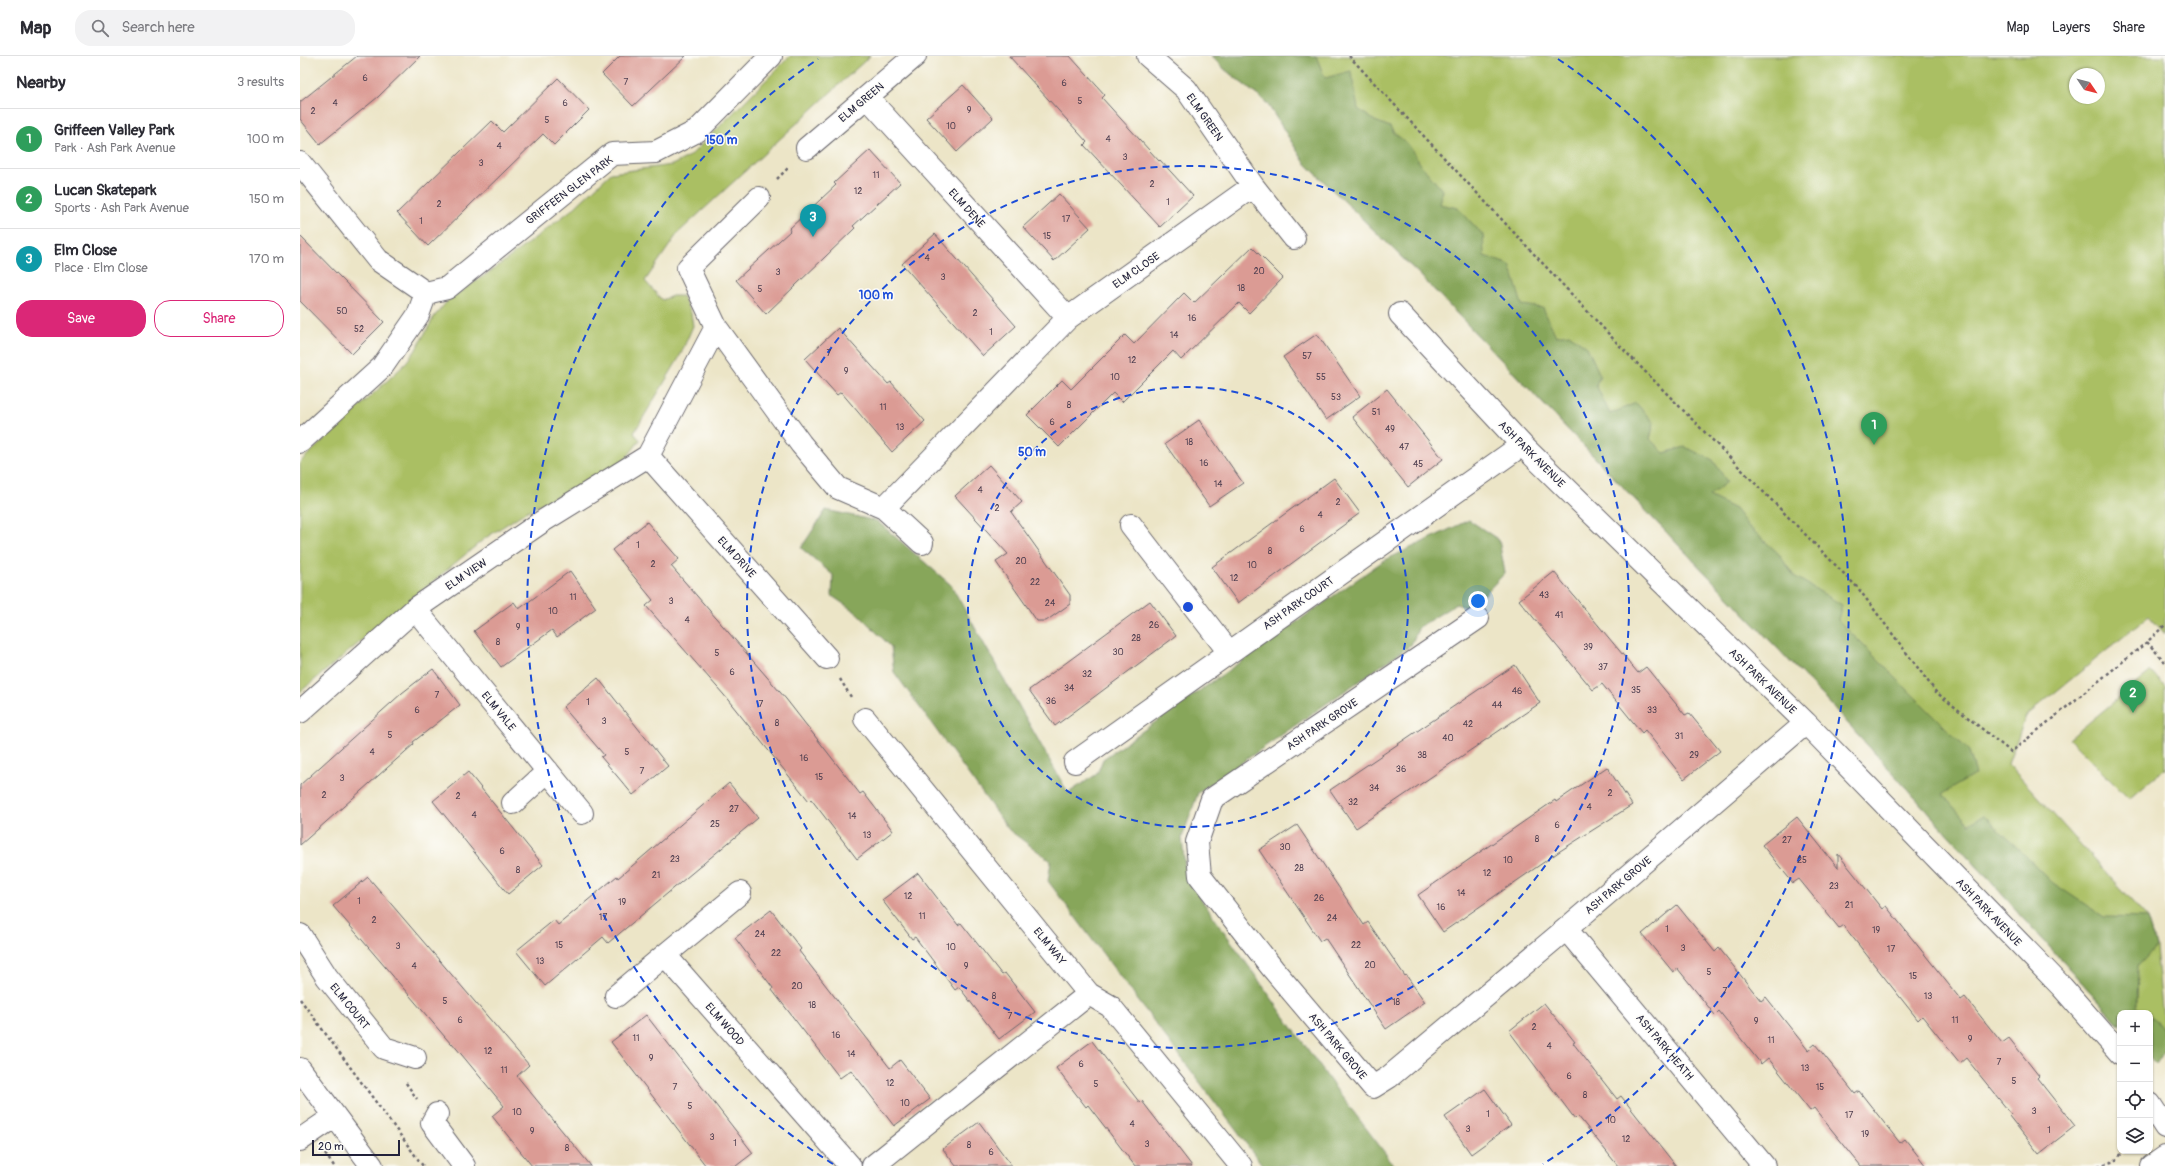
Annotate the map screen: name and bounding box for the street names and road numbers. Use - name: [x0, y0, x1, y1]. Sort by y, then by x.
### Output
- street label: ELM GREEN: [836, 80, 887, 125]
- street label: ELM GREEN: [1183, 91, 1226, 144]
- street label: GRIFFEEN GLEN PARK: [523, 153, 616, 227]
- street label: ELM DENE: [946, 186, 988, 231]
- street label: ELM CLOSE: [1110, 249, 1162, 291]
- street label: ASH PARK AVENUE: [1496, 418, 1568, 491]
- street label: ELM DRIVE: [715, 534, 759, 581]
- street label: ELM VIEW: [443, 556, 489, 593]
- street label: ASH PARK COURT: [1260, 574, 1336, 633]
- street label: ASH PARK AVENUE: [1726, 646, 1799, 717]
- street label: ELM VALE: [479, 689, 519, 734]
- street label: ASH PARK GROVE: [1284, 696, 1361, 753]
- street label: ASH PARK GROVE: [1582, 853, 1655, 917]
- street label: ASH PARK AVENUE: [1953, 876, 2024, 949]
- street label: ELM WAY: [1031, 925, 1069, 968]
- street label: ELM COURT: [327, 981, 372, 1032]
- street label: ELM WOOD: [702, 1000, 747, 1048]
- street label: ASH PARK GROVE: [1306, 1010, 1370, 1083]
- street label: ASH PARK HEATH: [1633, 1012, 1696, 1083]

